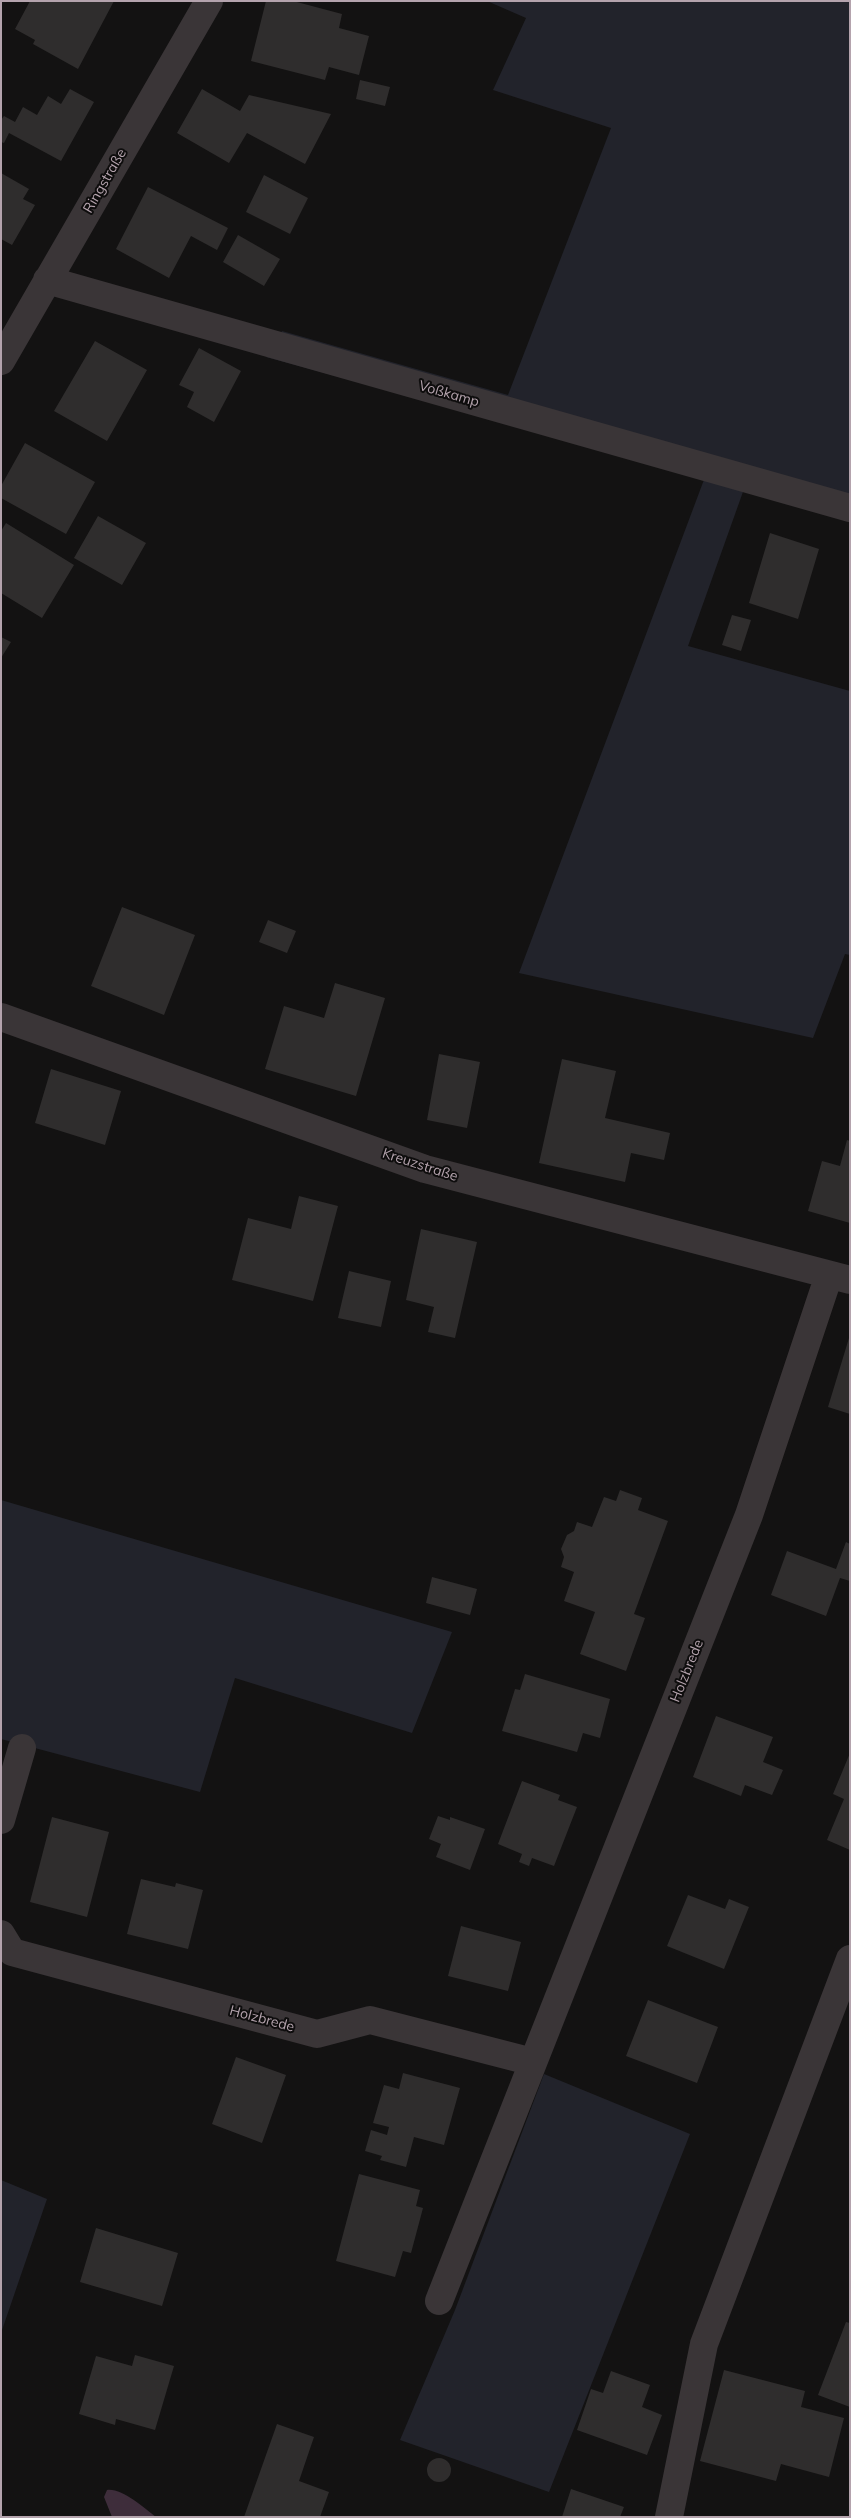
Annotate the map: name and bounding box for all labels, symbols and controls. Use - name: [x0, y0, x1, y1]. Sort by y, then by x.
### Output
- street label: Ringstraße: [80, 146, 130, 216]
- street label: Voßkamp: [417, 377, 481, 411]
- street label: Kreuzstraße: [380, 1145, 460, 1185]
- street label: Holzbrede: [667, 1637, 707, 1705]
- street label: Holzbrede: [228, 2002, 296, 2036]

